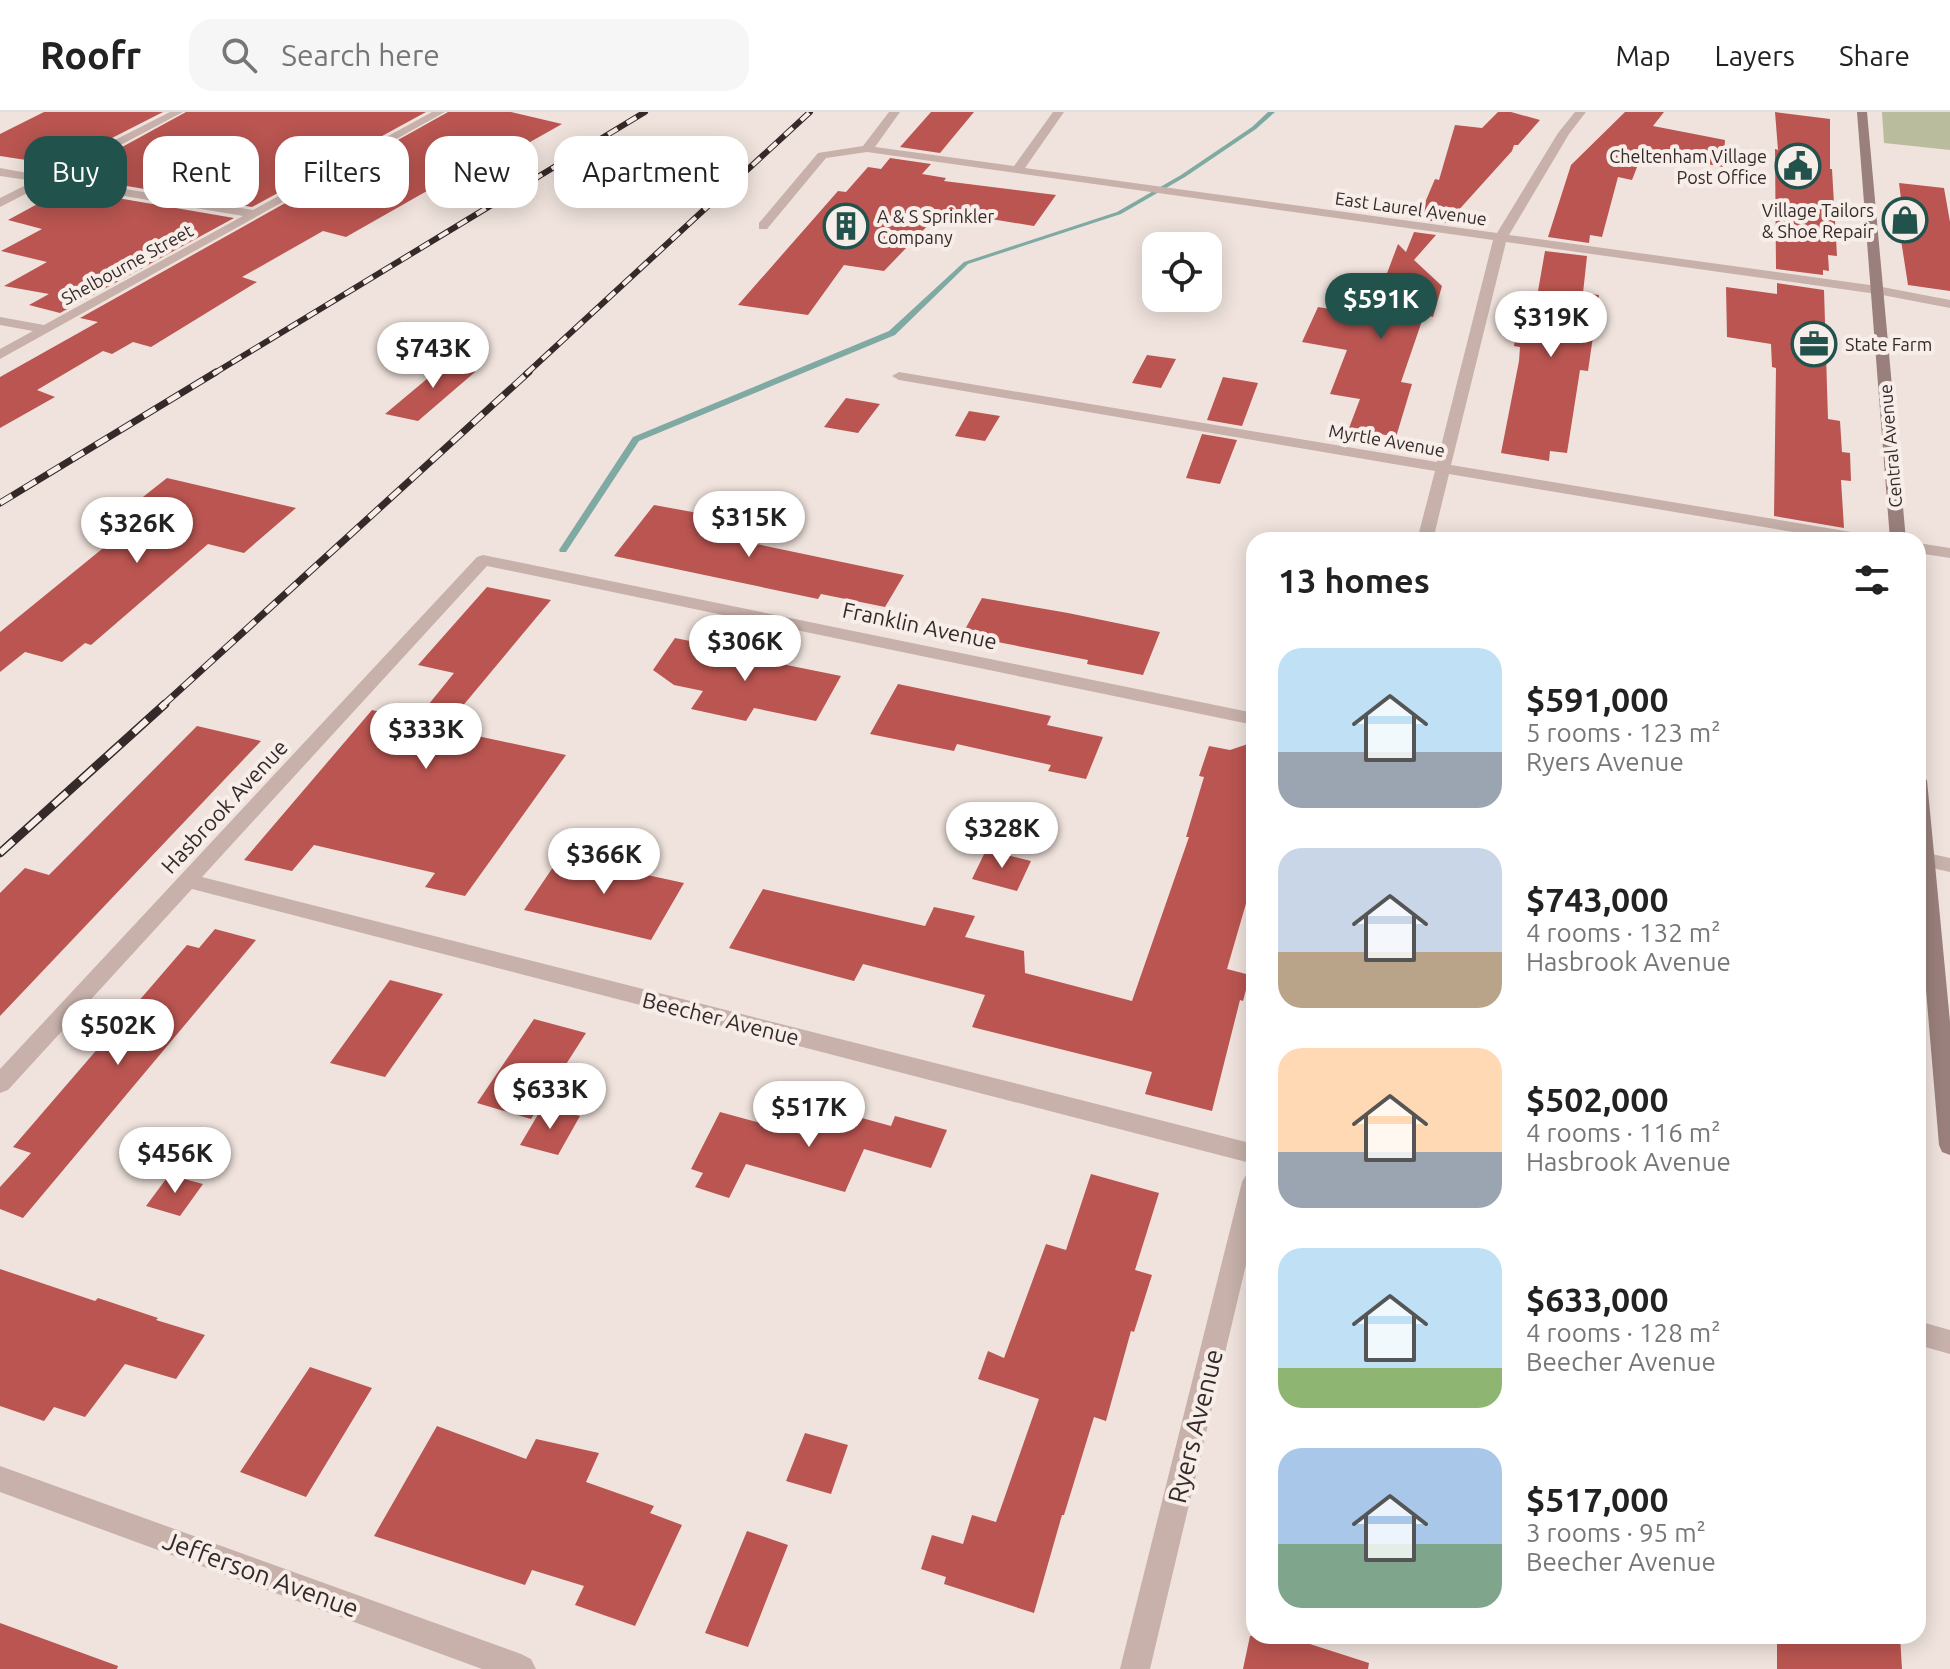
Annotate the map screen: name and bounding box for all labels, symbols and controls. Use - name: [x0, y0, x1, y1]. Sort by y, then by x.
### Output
- search box: [189, 19, 749, 91]
- icon: search: [217, 33, 261, 77]
- text: Roofr: [40, 34, 141, 76]
- text: Search here: [281, 38, 440, 72]
- text: Map: [1615, 40, 1671, 71]
- text: Layers: [1715, 40, 1795, 71]
- text: Share: [1839, 40, 1910, 71]
- chip: Buy: [24, 136, 127, 208]
- chip: Rent: [143, 136, 259, 208]
- chip: Filters: [275, 136, 409, 208]
- chip: New: [425, 136, 538, 208]
- chip: Apartment: [554, 136, 748, 208]
- public building icon: Cheltenham Village Post Office: [1774, 142, 1822, 190]
- place label: Cheltenham Village Post Office: [1609, 146, 1767, 187]
- street label: East Laurel Avenue: [1334, 187, 1488, 229]
- shop icon: Village Tailors & Shoe Repair: [1881, 196, 1929, 244]
- place label: Village Tailors & Shoe Repair: [1762, 200, 1874, 241]
- building icon: A & S Sprinkler Company: [822, 202, 870, 250]
- place label: A & S Sprinkler Company: [877, 206, 994, 247]
- street label: Shelbourne Street: [58, 220, 196, 308]
- map controls: [1142, 232, 1222, 312]
- button: locate: [1142, 232, 1222, 312]
- pin: $591K: [1325, 273, 1437, 341]
- text: $591K: [1343, 284, 1419, 313]
- pin: $319K: [1495, 291, 1607, 359]
- text: $319K: [1513, 302, 1589, 331]
- office icon: State Farm: [1790, 320, 1838, 368]
- pin: $743K: [377, 322, 489, 390]
- text: $743K: [395, 333, 471, 362]
- place label: State Farm: [1845, 334, 1932, 354]
- street label: Central Avenue: [1875, 383, 1905, 509]
- street label: Myrtle Avenue: [1327, 420, 1447, 460]
- pin: $315K: [693, 491, 805, 559]
- pin: $326K: [81, 497, 193, 565]
- text: $315K: [711, 502, 787, 531]
- text: $326K: [99, 508, 175, 537]
- icon: filters: [1850, 558, 1894, 602]
- text: 13 homes: [1278, 561, 1430, 599]
- street label: Franklin Avenue: [840, 596, 1000, 654]
- pin: $306K: [689, 615, 801, 683]
- text: $306K: [707, 626, 783, 655]
- icon: home: [1342, 680, 1438, 776]
- text: $591,000: [1526, 680, 1669, 718]
- pin: $333K: [370, 703, 482, 771]
- text: $333K: [388, 714, 464, 743]
- text: 5 rooms · 123 m²: [1526, 718, 1721, 747]
- street label: Hasbrook Avenue: [156, 734, 292, 878]
- text: Ryers Avenue: [1526, 747, 1684, 776]
- pin: $328K: [946, 802, 1058, 870]
- text: $328K: [964, 813, 1040, 842]
- pin: $366K: [548, 828, 660, 896]
- text: $366K: [566, 839, 642, 868]
- icon: home: [1342, 880, 1438, 976]
- text: $743,000: [1526, 880, 1669, 918]
- text: 4 rooms · 132 m²: [1526, 918, 1721, 947]
- text: Hasbrook Avenue: [1526, 947, 1731, 976]
- street label: Beecher Avenue: [640, 986, 802, 1050]
- pin: $502K: [62, 999, 174, 1067]
- text: $502K: [80, 1010, 156, 1039]
- pin: $633K: [494, 1063, 606, 1131]
- text: $633K: [512, 1074, 588, 1103]
- icon: home: [1342, 1080, 1438, 1176]
- text: $502,000: [1526, 1080, 1669, 1118]
- pin: $517K: [753, 1081, 865, 1149]
- text: $517K: [771, 1092, 847, 1121]
- text: 4 rooms · 116 m²: [1526, 1118, 1721, 1147]
- pin: $456K: [119, 1127, 231, 1195]
- text: $456K: [137, 1138, 213, 1167]
- text: Hasbrook Avenue: [1526, 1147, 1731, 1176]
- icon: home: [1342, 1280, 1438, 1376]
- text: $633,000: [1526, 1280, 1669, 1318]
- text: 4 rooms · 128 m²: [1526, 1318, 1721, 1347]
- street label: Ryers Avenue: [1162, 1346, 1228, 1506]
- text: Beecher Avenue: [1526, 1347, 1716, 1376]
- icon: home: [1342, 1480, 1438, 1576]
- text: $517,000: [1526, 1480, 1669, 1518]
- text: 3 rooms · 95 m²: [1526, 1518, 1706, 1547]
- street label: Jefferson Avenue: [159, 1525, 363, 1623]
- text: Beecher Avenue: [1526, 1547, 1716, 1576]

